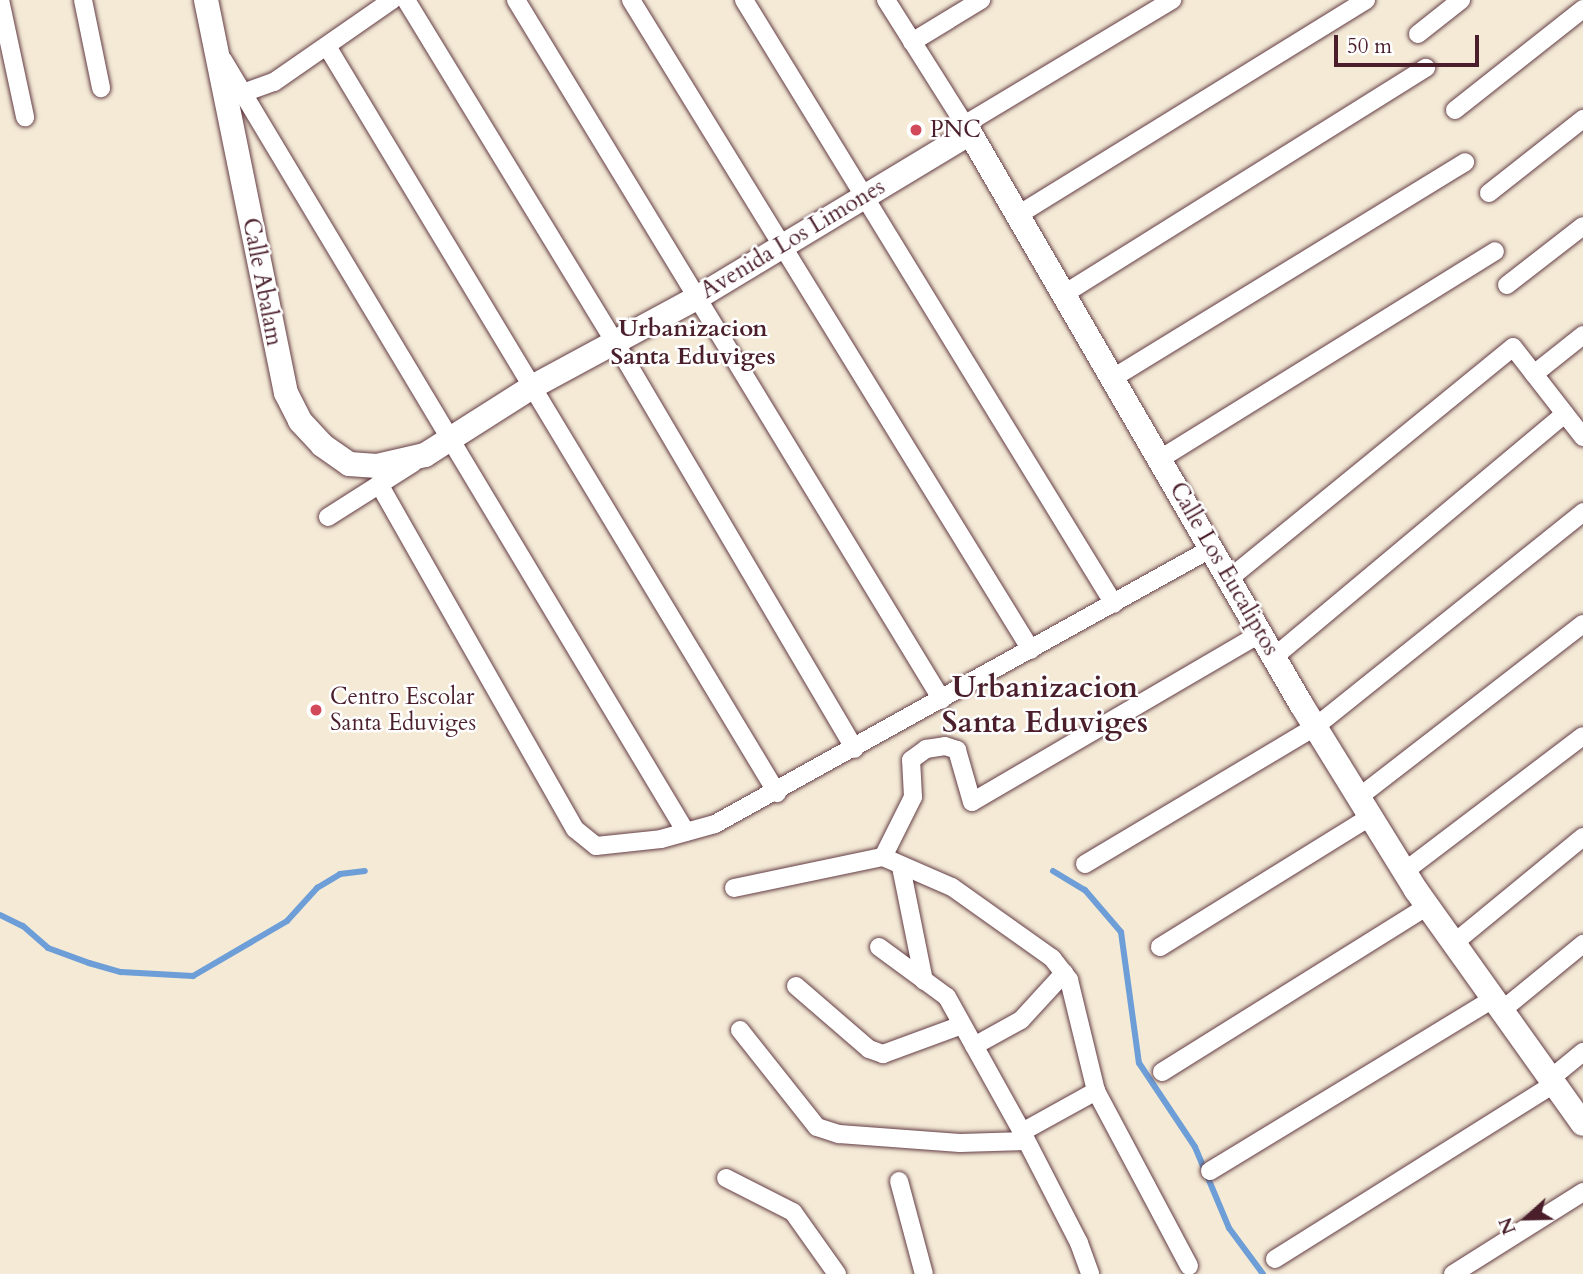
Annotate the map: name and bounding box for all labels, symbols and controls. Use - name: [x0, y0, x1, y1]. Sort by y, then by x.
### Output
- scale bar: [1338, 21, 1483, 65]
- text: 50 m: [1347, 32, 1392, 61]
- place label: PNC: [930, 116, 981, 144]
- marker: PNC: [908, 122, 924, 138]
- street label: Avenida Los Limones: [696, 173, 890, 305]
- street label: Calle Abalam: [236, 216, 288, 348]
- district label: Urbanizacion Santa Eduviges: [610, 315, 776, 371]
- street label: Calle Los Eucaliptos: [1163, 478, 1285, 660]
- district label: Urbanizacion Santa Eduviges: [942, 670, 1148, 740]
- place label: Centro Escolar Santa Eduviges: [330, 683, 476, 737]
- marker: Centro Escolar Santa Eduviges: [308, 702, 324, 718]
- north arrow: [1492, 1183, 1562, 1253]
- text: N: [1492, 1213, 1523, 1238]

